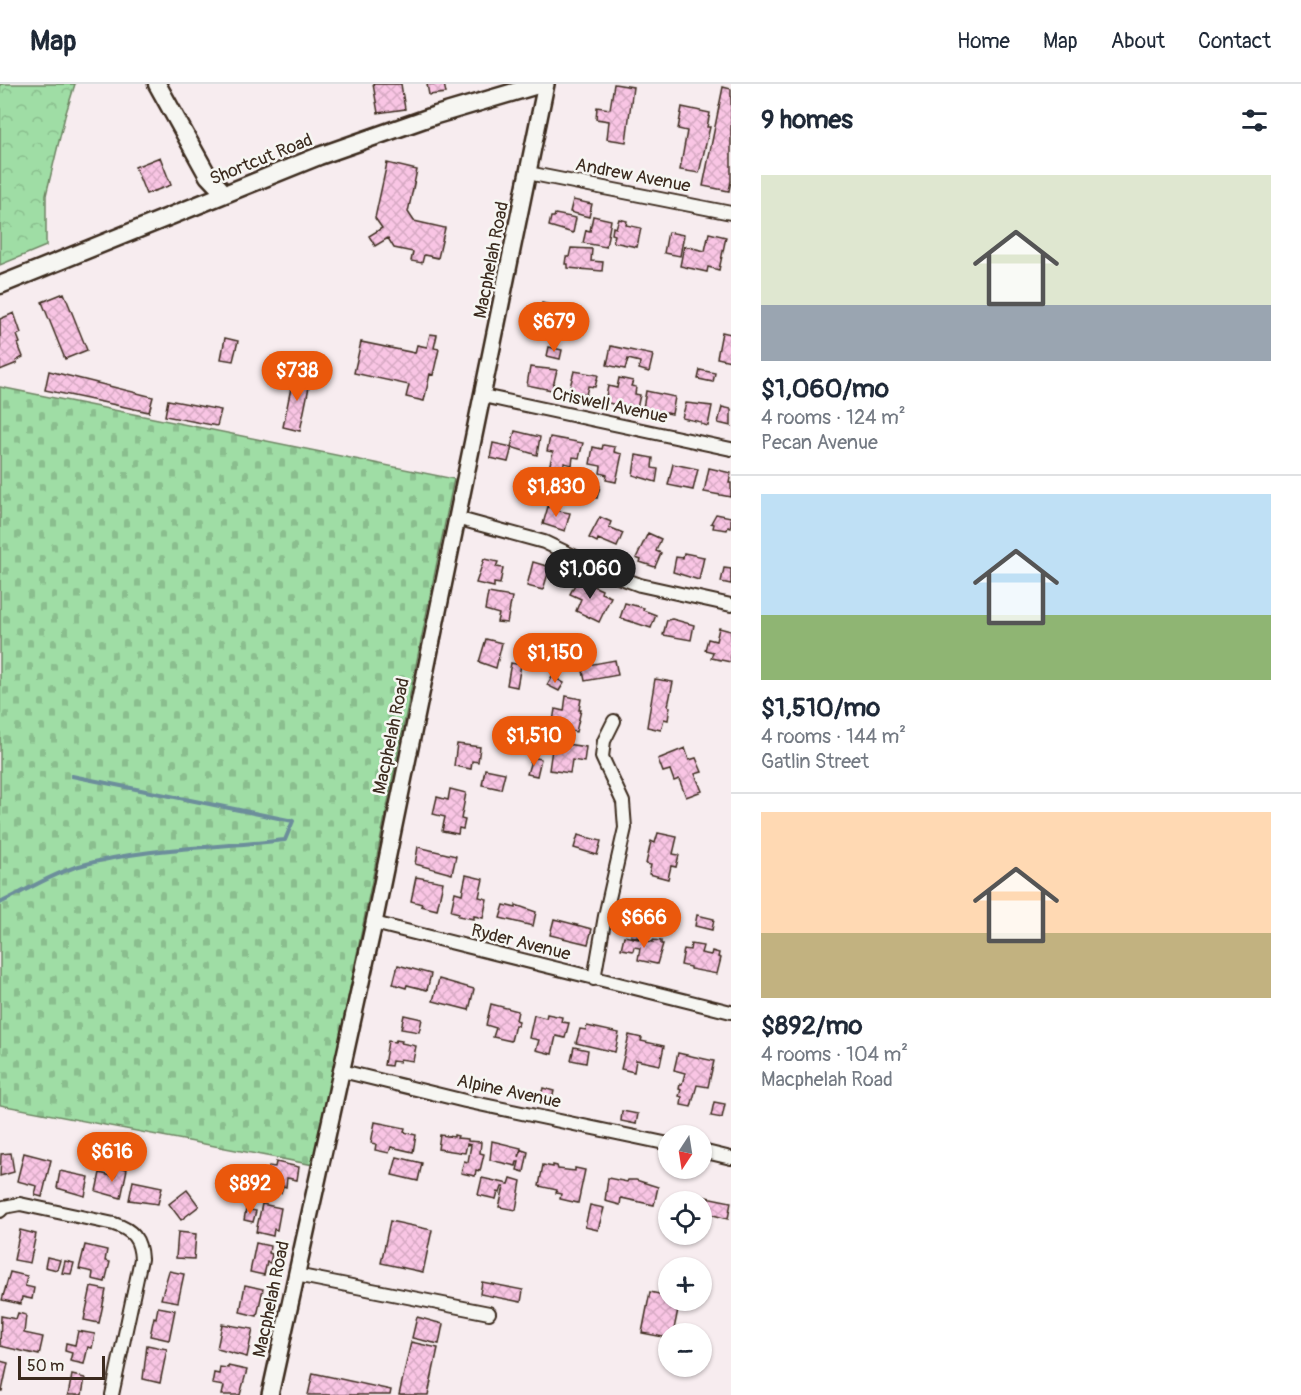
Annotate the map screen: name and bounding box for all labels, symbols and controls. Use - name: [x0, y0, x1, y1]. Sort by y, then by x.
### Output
- text: Map: [30, 24, 76, 59]
- text: Home: [957, 28, 1010, 55]
- text: Map: [1043, 28, 1078, 55]
- text: About: [1111, 28, 1165, 55]
- text: Contact: [1198, 28, 1271, 55]
- text: 9 homes: [761, 104, 853, 136]
- icon: filters: [1238, 104, 1271, 137]
- street label: Shortcut Road: [206, 128, 316, 191]
- street label: Andrew Avenue: [573, 153, 693, 198]
- street label: Macphelah Road: [469, 200, 514, 320]
- icon: home: [962, 214, 1070, 322]
- pin: $679: [518, 302, 590, 353]
- text: $679: [532, 309, 576, 334]
- pin: $738: [261, 351, 333, 402]
- text: $738: [276, 358, 318, 383]
- text: $1,060/mo: [761, 373, 889, 405]
- street label: Criswell Avenue: [550, 382, 670, 429]
- text: 4 rooms · 124 m²: [761, 405, 906, 430]
- text: Pecan Avenue: [761, 430, 878, 455]
- pin: $1,830: [507, 467, 605, 518]
- text: $1,830: [527, 474, 585, 499]
- icon: home: [962, 533, 1070, 641]
- pin: $1,060: [541, 549, 639, 600]
- text: $1,060: [559, 556, 621, 581]
- pin: $1,150: [506, 633, 604, 684]
- text: $1,150: [527, 640, 583, 665]
- street label: Macphelah Road: [368, 676, 415, 796]
- text: $1,510/mo: [761, 692, 880, 724]
- pin: $1,510: [485, 716, 583, 767]
- text: $1,510: [506, 723, 562, 748]
- text: 4 rooms · 144 m²: [761, 724, 906, 749]
- text: Gatlin Street: [761, 749, 869, 774]
- icon: home: [962, 851, 1070, 959]
- pin: $666: [608, 898, 680, 949]
- text: $666: [621, 905, 667, 930]
- street label: Ryder Avenue: [469, 919, 573, 966]
- text: $892/mo: [761, 1010, 863, 1042]
- text: 4 rooms · 104 m²: [761, 1042, 908, 1067]
- text: Macphelah Road: [761, 1067, 893, 1092]
- street label: Alpine Avenue: [455, 1069, 563, 1114]
- north arrow: [658, 1125, 712, 1179]
- map controls: [658, 1125, 712, 1377]
- pin: $616: [76, 1132, 148, 1183]
- text: $616: [91, 1139, 133, 1164]
- pin: $892: [214, 1164, 286, 1215]
- text: $892: [229, 1171, 271, 1196]
- button: locate: [658, 1191, 712, 1245]
- street label: Macphelah Road: [248, 1239, 295, 1359]
- button: +: [658, 1257, 712, 1311]
- button: −: [658, 1323, 712, 1377]
- scale bar: [18, 1353, 105, 1380]
- text: 50 m: [27, 1356, 64, 1376]

